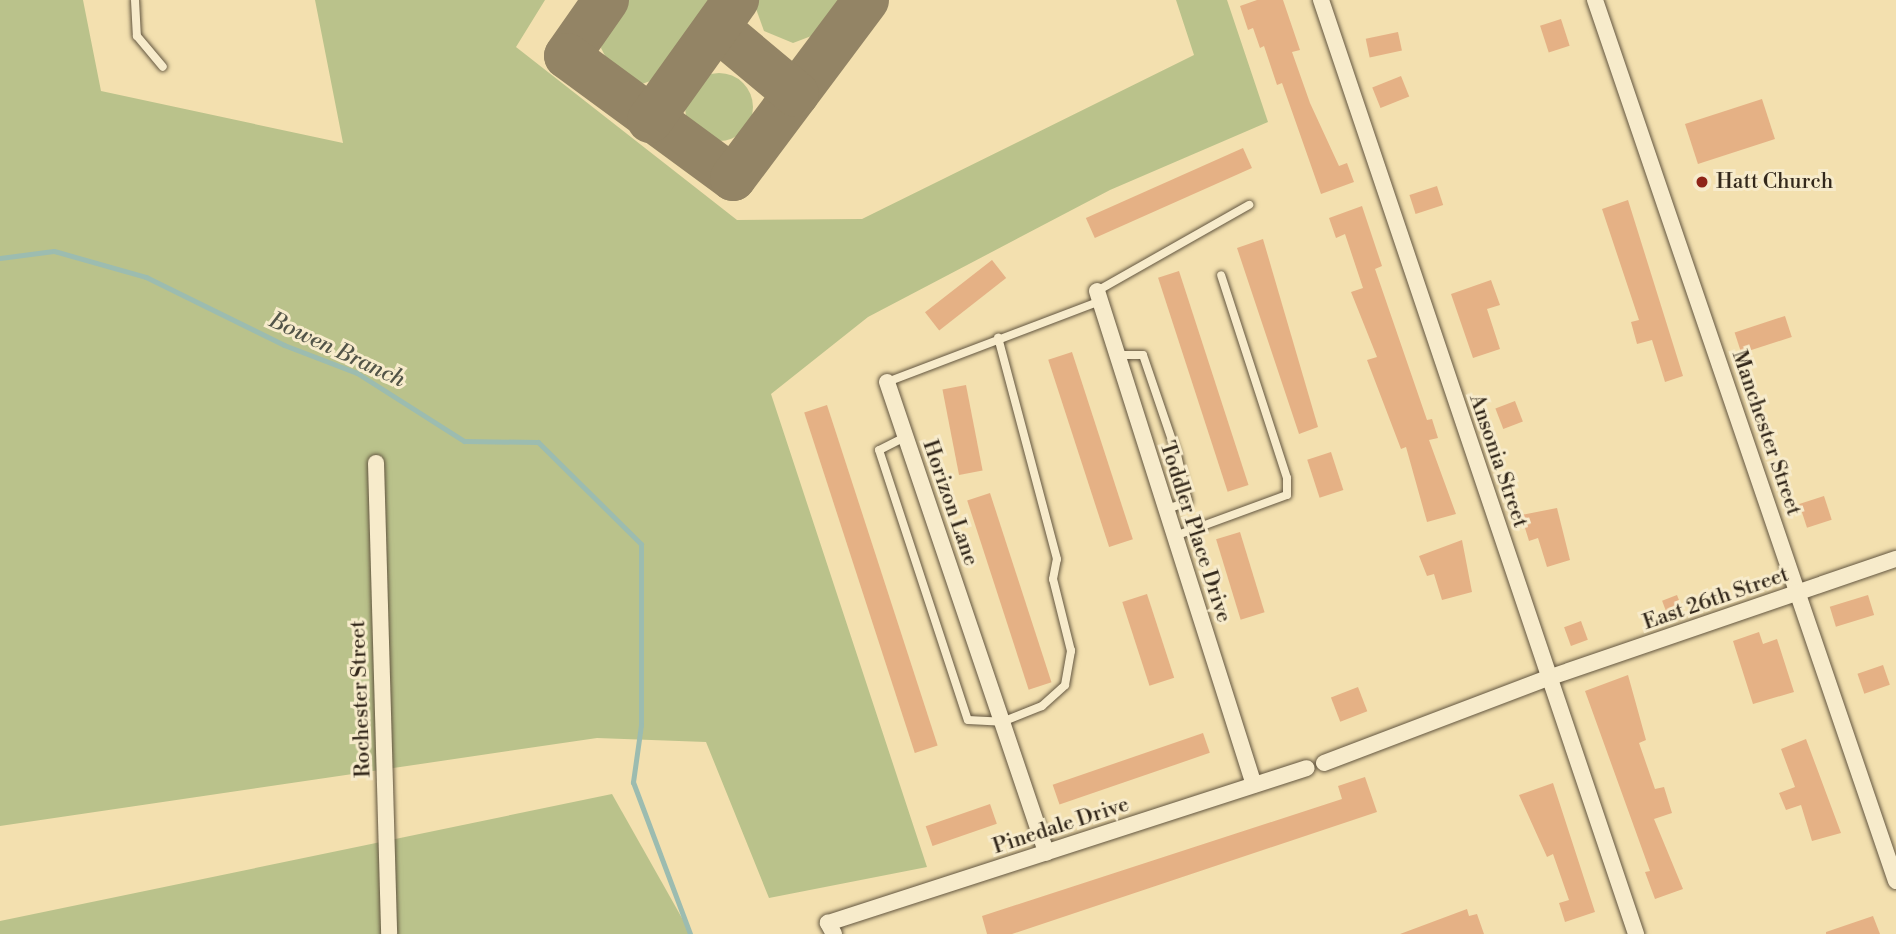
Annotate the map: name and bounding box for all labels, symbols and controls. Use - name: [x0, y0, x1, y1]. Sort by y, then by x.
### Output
- place label: Hatt Church: [1716, 169, 1833, 195]
- marker: Hatt Church: [1694, 174, 1710, 190]
- water label: Bowen Branch: [265, 306, 409, 394]
- street label: Manchester Street: [1726, 347, 1806, 519]
- street label: Ansonia Street: [1463, 391, 1533, 531]
- street label: Horizon Lane: [917, 437, 983, 569]
- street label: Toddler Place Drive: [1154, 438, 1236, 626]
- street label: East 26th Street: [1640, 562, 1792, 636]
- street label: Rochester Street: [346, 620, 376, 778]
- street label: Pinedale Drive: [990, 792, 1132, 860]

